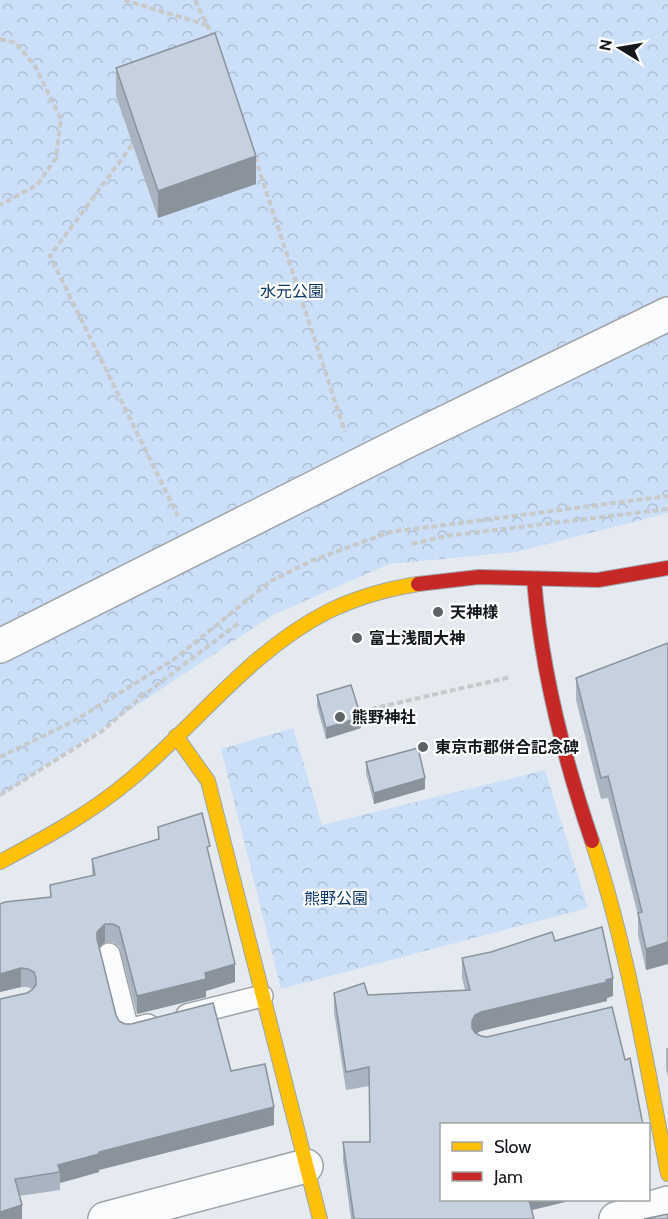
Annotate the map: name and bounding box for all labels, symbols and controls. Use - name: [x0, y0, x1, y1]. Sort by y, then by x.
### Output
- north arrow: [590, 18, 650, 78]
- text: N: [595, 38, 616, 53]
- park label: 水元公園: [260, 282, 324, 301]
- place label: 天神様: [450, 603, 498, 622]
- marker: 天神様: [431, 605, 445, 619]
- place label: 富士浅間大神: [369, 629, 465, 648]
- marker: 富士浅間大神: [350, 631, 364, 645]
- place label: 熊野神社: [352, 708, 416, 727]
- marker: 熊野神社: [333, 710, 347, 724]
- place label: 東京市郡併合記念碑: [435, 738, 579, 757]
- marker: 東京市郡併合記念碑: [416, 740, 430, 754]
- park label: 熊野公園: [304, 889, 368, 908]
- legend: [440, 1123, 650, 1201]
- text: Slow: [494, 1136, 531, 1158]
- text: Jam: [493, 1166, 523, 1188]

